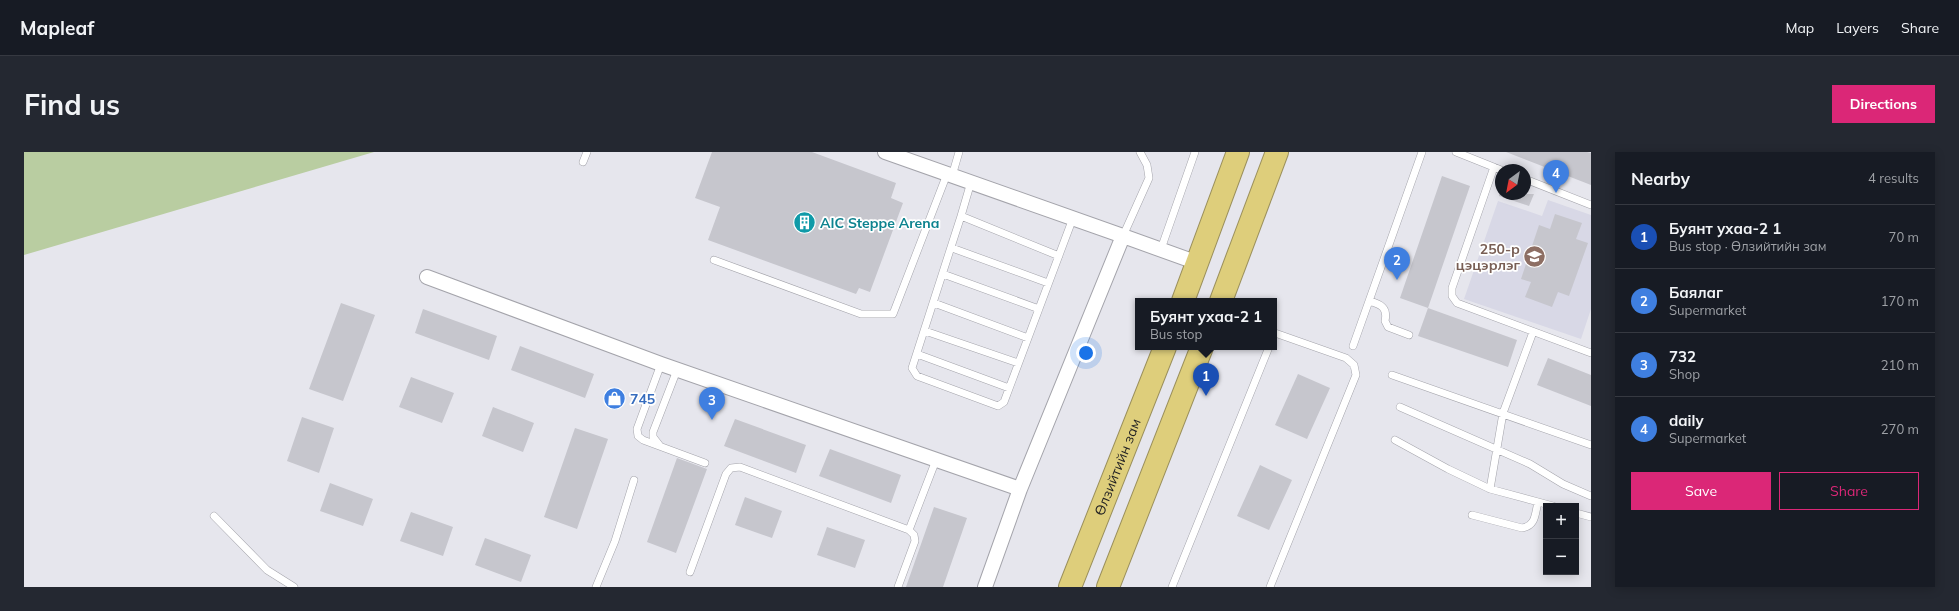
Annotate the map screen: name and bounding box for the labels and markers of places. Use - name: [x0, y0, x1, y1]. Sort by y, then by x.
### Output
- pin: 4: [1543, 160, 1569, 193]
- building icon: AIC Steppe Arena: [792, 210, 818, 236]
- place label: AIC Steppe Arena: [820, 214, 939, 232]
- place label: 250-р цэцэрлэг: [1456, 240, 1520, 274]
- school or university icon: 250-р цэцэрлэг: [1522, 244, 1548, 270]
- pin: 2: [1384, 247, 1410, 280]
- pin: 1: [1193, 363, 1219, 396]
- shop icon: 745: [602, 386, 628, 412]
- pin: 3: [699, 387, 725, 420]
- place label: 745: [630, 390, 655, 408]

